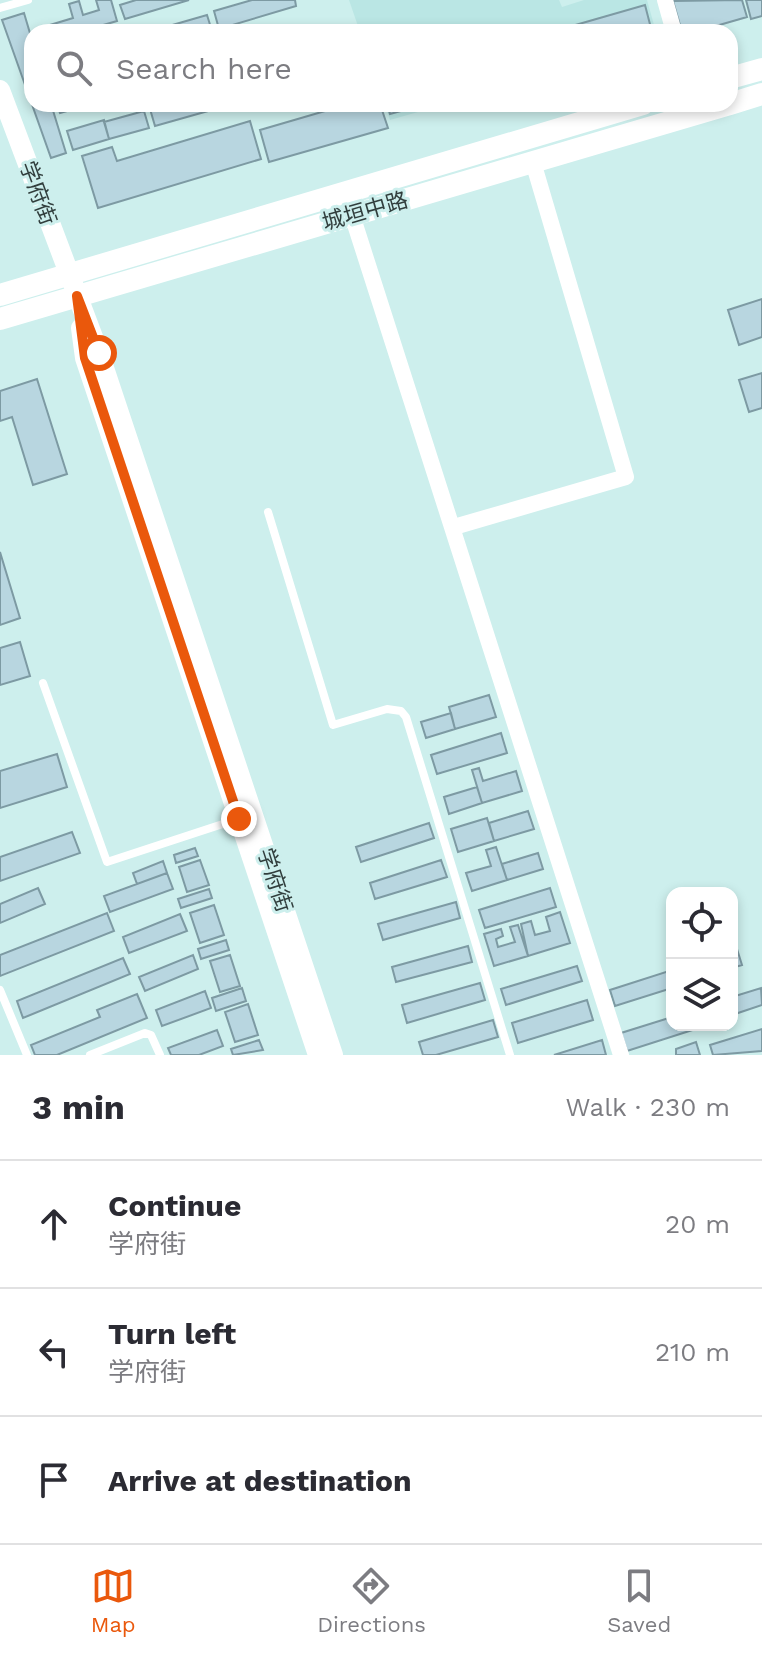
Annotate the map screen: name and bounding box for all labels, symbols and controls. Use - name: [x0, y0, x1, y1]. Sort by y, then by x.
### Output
- search box: [24, 24, 738, 112]
- icon: search: [52, 46, 96, 90]
- text: Search here: [116, 51, 292, 86]
- street label: 学府街: [15, 158, 61, 228]
- street label: 城垣中路: [319, 187, 411, 235]
- route start: [81, 335, 117, 371]
- route end: [221, 801, 257, 837]
- street label: 学府街: [253, 845, 297, 915]
- map controls: [666, 887, 738, 1031]
- button: locate: [666, 887, 738, 959]
- button: layers: [666, 959, 738, 1031]
- text: 3 min: [32, 1087, 125, 1127]
- text: Walk · 230 m: [565, 1092, 730, 1122]
- text: Continue: [108, 1188, 241, 1223]
- icon: ahead: [32, 1202, 76, 1246]
- text: 20 m: [665, 1209, 730, 1239]
- text: 学府街: [108, 1229, 186, 1259]
- text: Turn left: [108, 1316, 236, 1351]
- icon: left: [32, 1330, 76, 1374]
- text: 210 m: [655, 1337, 730, 1367]
- text: 学府街: [108, 1357, 186, 1387]
- icon: arrive: [32, 1458, 76, 1502]
- text: Arrive at destination: [108, 1463, 412, 1498]
- tab: Map: [91, 1564, 136, 1637]
- tab: Directions: [317, 1564, 426, 1637]
- tab: Saved: [607, 1564, 671, 1637]

